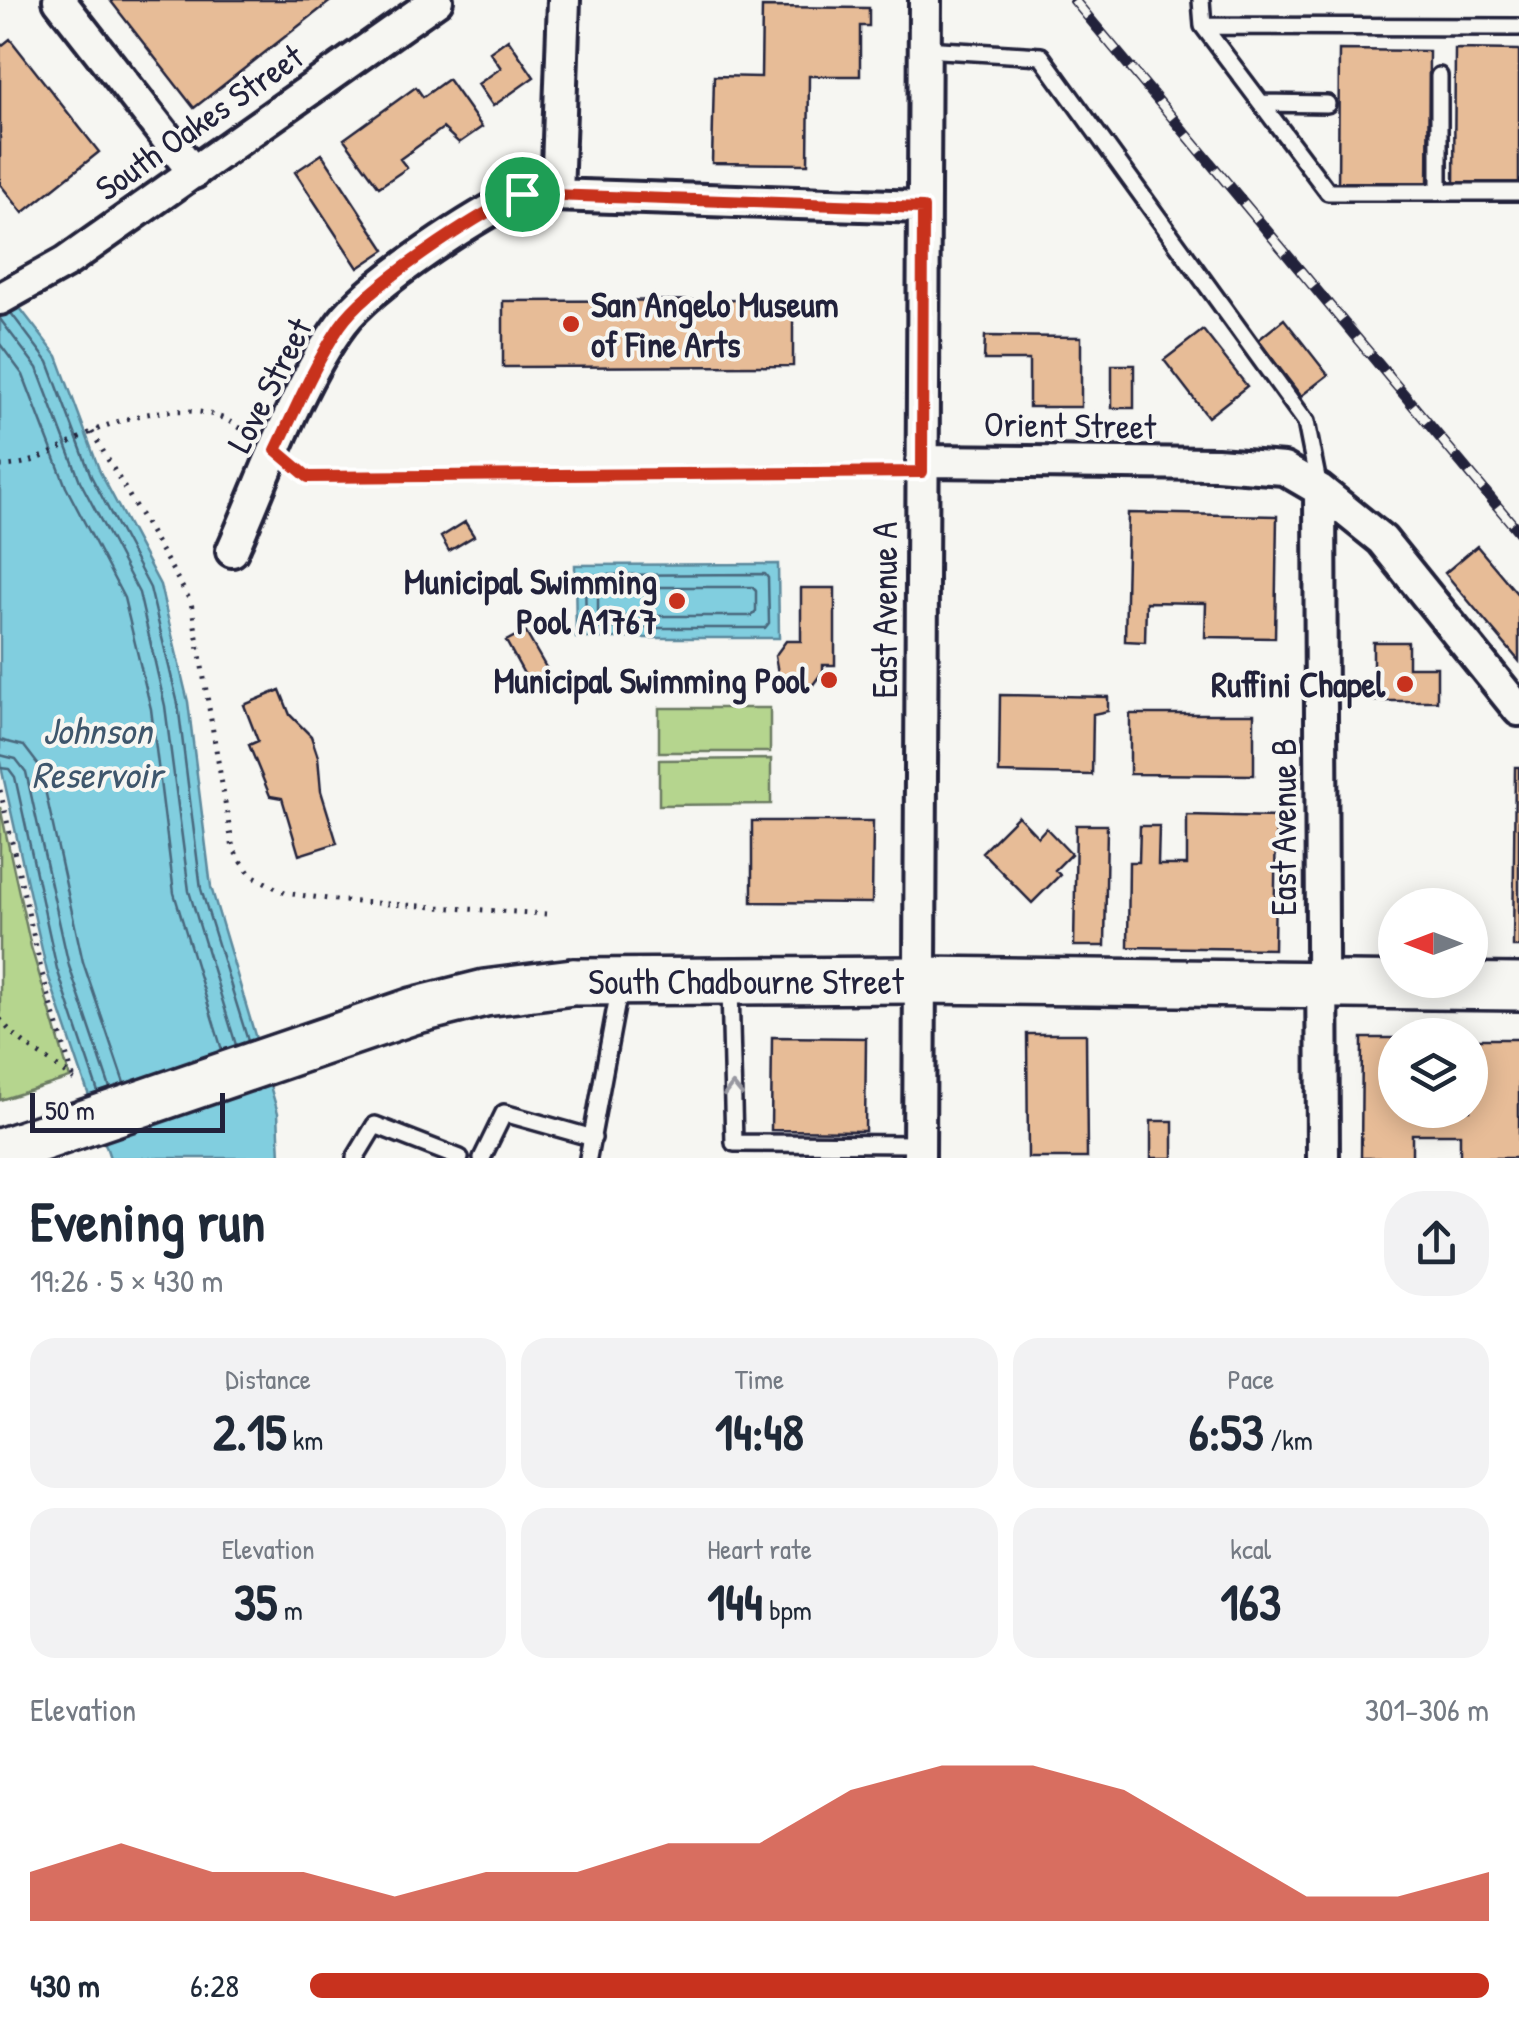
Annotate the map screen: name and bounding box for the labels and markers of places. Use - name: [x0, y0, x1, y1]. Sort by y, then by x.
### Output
- pin: [480, 152, 565, 237]
- place label: San Angelo Museum of Fine Arts: [591, 281, 839, 368]
- marker: San Angelo Museum of Fine Arts: [560, 313, 582, 335]
- place label: Municipal Swimming Pool A1767: [404, 558, 657, 645]
- marker: Municipal Swimming Pool A1767: [666, 590, 688, 612]
- place label: Municipal Swimming Pool: [494, 657, 810, 705]
- place label: Ruffini Chapel: [1211, 661, 1386, 709]
- marker: Municipal Swimming Pool: [818, 669, 840, 691]
- marker: Ruffini Chapel: [1394, 673, 1416, 695]

